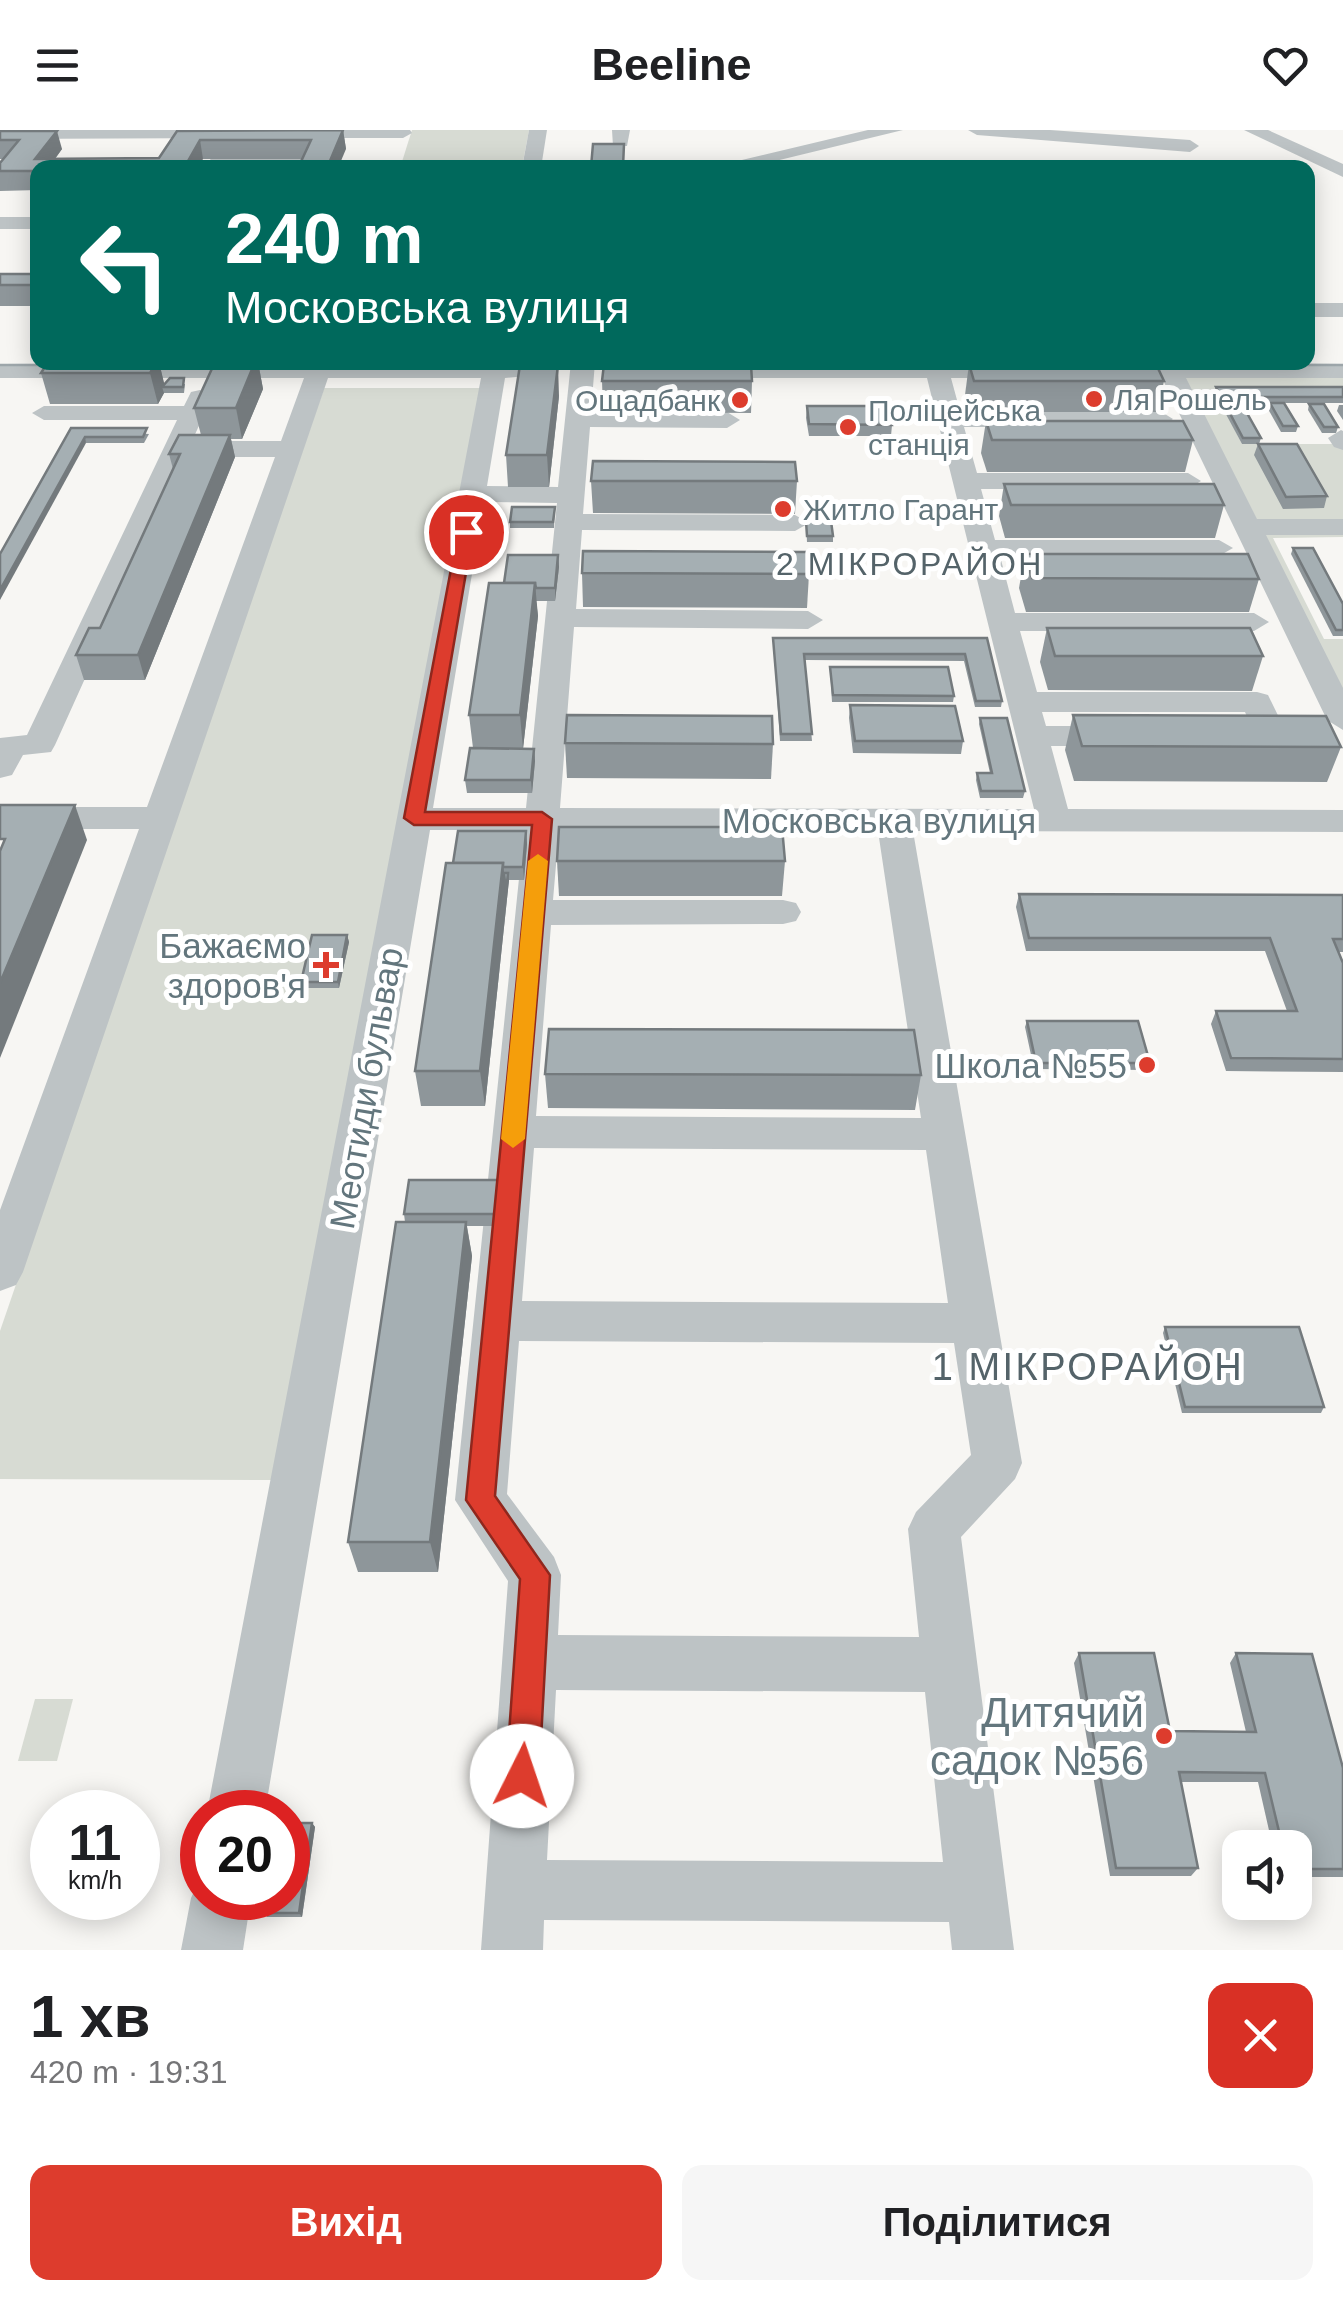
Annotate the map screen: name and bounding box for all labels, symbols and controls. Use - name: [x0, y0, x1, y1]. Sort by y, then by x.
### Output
- icon: menu: [30, 38, 85, 93]
- icon: heart: [1258, 38, 1313, 93]
- text: Beeline: [591, 39, 752, 90]
- icon: left: [60, 200, 190, 330]
- text: 240 m: [225, 200, 423, 278]
- text: Московська вулиця: [225, 282, 629, 333]
- place label: Ля Рошель: [1114, 383, 1267, 416]
- place label: Ощадбанк: [575, 384, 721, 417]
- marker: Ля Рошель: [1083, 388, 1105, 410]
- marker: Ощадбанк: [729, 389, 751, 411]
- place label: Поліцейська станція: [868, 394, 1041, 461]
- marker: Поліцейська станція: [837, 416, 859, 438]
- pin: [424, 490, 509, 575]
- place label: Житло Гарант: [803, 493, 999, 526]
- marker: Житло Гарант: [772, 498, 794, 520]
- icon: arrive: [439, 505, 494, 560]
- district label: 2 МІКРОРАЙОН: [776, 546, 1044, 582]
- street label: Московська вулиця: [722, 801, 1036, 840]
- place label: Бажаємо здоров'я: [159, 926, 306, 1005]
- street label: Меотиди бульвар: [322, 944, 410, 1232]
- marker: Бажаємо здоров'я: [315, 954, 337, 976]
- place label: Школа №55: [934, 1046, 1127, 1085]
- marker: Школа №55: [1136, 1054, 1158, 1076]
- district label: 1 МІКРОРАЙОН: [932, 1344, 1244, 1388]
- place label: Дитячий садок №56: [930, 1689, 1144, 1784]
- position arrow: [470, 1724, 574, 1828]
- marker: Дитячий садок №56: [1153, 1725, 1175, 1747]
- speed limit sign: 20: [180, 1790, 310, 1920]
- text: 11: [69, 1815, 121, 1871]
- map controls: [1222, 1830, 1312, 1920]
- button: sound: [1222, 1830, 1312, 1920]
- text: km/h: [68, 1866, 122, 1894]
- text: 1 хв: [30, 1983, 150, 2050]
- button: close: [1208, 1983, 1313, 2088]
- text: 420 m · 19:31: [30, 2054, 227, 2090]
- button: Вихід: [30, 2165, 662, 2280]
- button: Поділитися: [682, 2165, 1313, 2280]

